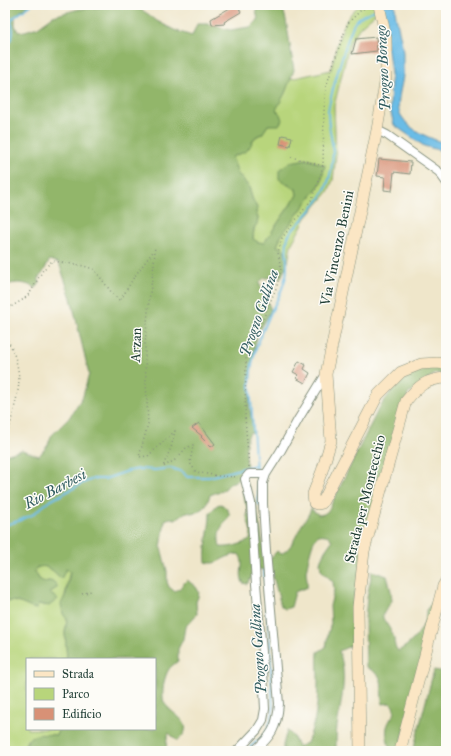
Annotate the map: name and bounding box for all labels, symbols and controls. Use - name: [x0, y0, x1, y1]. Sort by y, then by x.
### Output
- water label: Progno Borago: [372, 24, 394, 111]
- street label: Via Vincenzo Benini: [316, 189, 358, 308]
- water label: Progno Gallina: [236, 267, 282, 359]
- street label: Arzan: [127, 327, 145, 364]
- street label: Strada per Montecchio: [341, 433, 389, 565]
- water label: Rio Barbesi: [20, 465, 90, 513]
- water label: Progno Gallina: [246, 603, 270, 695]
- legend: [26, 658, 156, 730]
- text: Strada: [62, 667, 95, 681]
- text: Parco: [62, 687, 89, 701]
- text: Edificio: [62, 707, 101, 721]

